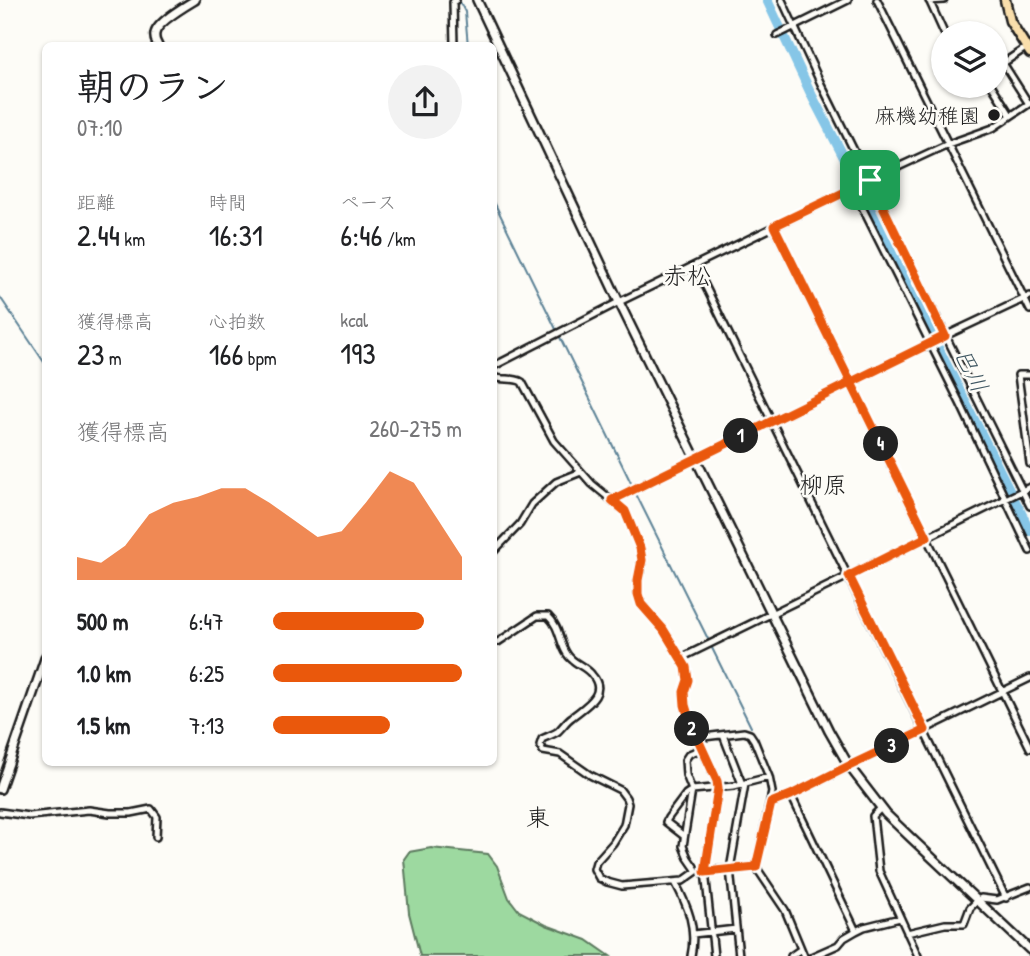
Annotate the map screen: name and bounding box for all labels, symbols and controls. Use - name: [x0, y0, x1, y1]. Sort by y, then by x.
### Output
- map controls: [931, 21, 1008, 98]
- button: layers: [931, 21, 1008, 98]
- text: 朝のラン: [77, 60, 229, 112]
- button: share: [388, 65, 462, 139]
- place label: 麻機幼稚園: [875, 101, 980, 130]
- marker: 麻機幼稚園: [986, 107, 1002, 123]
- text: 07:10: [77, 112, 123, 143]
- pin: [840, 150, 900, 210]
- icon: arrive: [851, 161, 889, 199]
- text: 距離: [77, 189, 115, 215]
- text: 時間: [209, 189, 247, 215]
- text: ペース: [340, 189, 396, 215]
- text: 2.44: [77, 215, 120, 255]
- text: 16:31: [209, 215, 263, 255]
- text: 6:46: [340, 215, 382, 255]
- text: km: [120, 226, 145, 252]
- text: /km: [382, 226, 416, 252]
- district label: 赤松: [663, 259, 711, 291]
- text: kcal: [340, 307, 368, 333]
- text: 獲得標高: [77, 308, 153, 334]
- text: 心拍数: [209, 308, 266, 334]
- text: 193: [340, 333, 376, 373]
- text: 23: [77, 334, 104, 374]
- text: 166: [209, 334, 244, 374]
- water label: 巴川: [948, 343, 996, 397]
- text: m: [104, 345, 122, 371]
- text: bpm: [244, 345, 277, 371]
- text: 260–275 m: [369, 413, 462, 444]
- text: 獲得標高: [77, 416, 169, 447]
- pin: 1: [724, 418, 758, 453]
- text: 1: [737, 422, 744, 448]
- pin: 4: [864, 426, 898, 462]
- text: 4: [877, 430, 884, 456]
- district label: 柳原: [799, 468, 847, 500]
- text: 500 m: [77, 606, 128, 637]
- text: 6:47: [189, 606, 224, 637]
- text: 1.0 km: [77, 658, 131, 689]
- text: 6:25: [189, 658, 224, 689]
- text: 1.5 km: [77, 710, 130, 741]
- text: 7:13: [189, 710, 224, 741]
- pin: 2: [674, 712, 710, 746]
- text: 2: [687, 715, 696, 741]
- pin: 3: [874, 728, 910, 764]
- text: 3: [887, 732, 896, 758]
- district label: 東: [526, 801, 550, 833]

